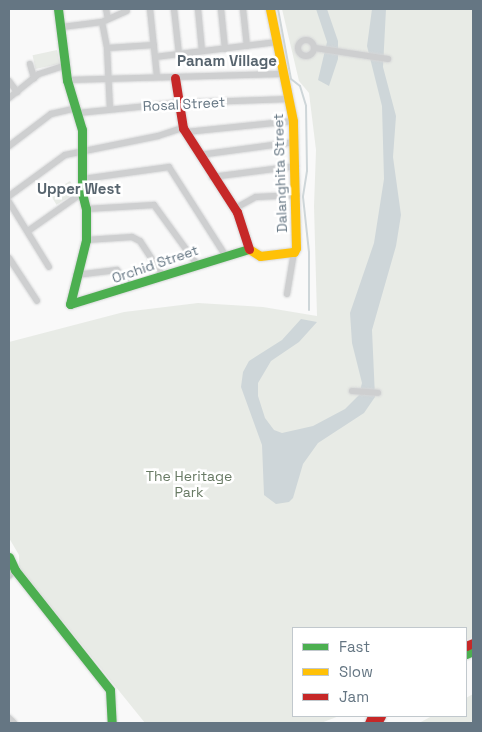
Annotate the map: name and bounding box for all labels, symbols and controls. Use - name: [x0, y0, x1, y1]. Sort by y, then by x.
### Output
- district label: Panam Village: [177, 52, 277, 70]
- street label: Rosal Street: [142, 93, 226, 115]
- street label: Dalanghita Street: [270, 113, 290, 233]
- district label: Upper West: [37, 180, 121, 198]
- street label: Orchid Street: [110, 241, 200, 287]
- park label: The Heritage Park: [146, 468, 232, 501]
- legend: [292, 627, 467, 717]
- text: Fast: [339, 637, 370, 656]
- text: Slow: [339, 662, 373, 681]
- text: Jam: [339, 687, 369, 706]

